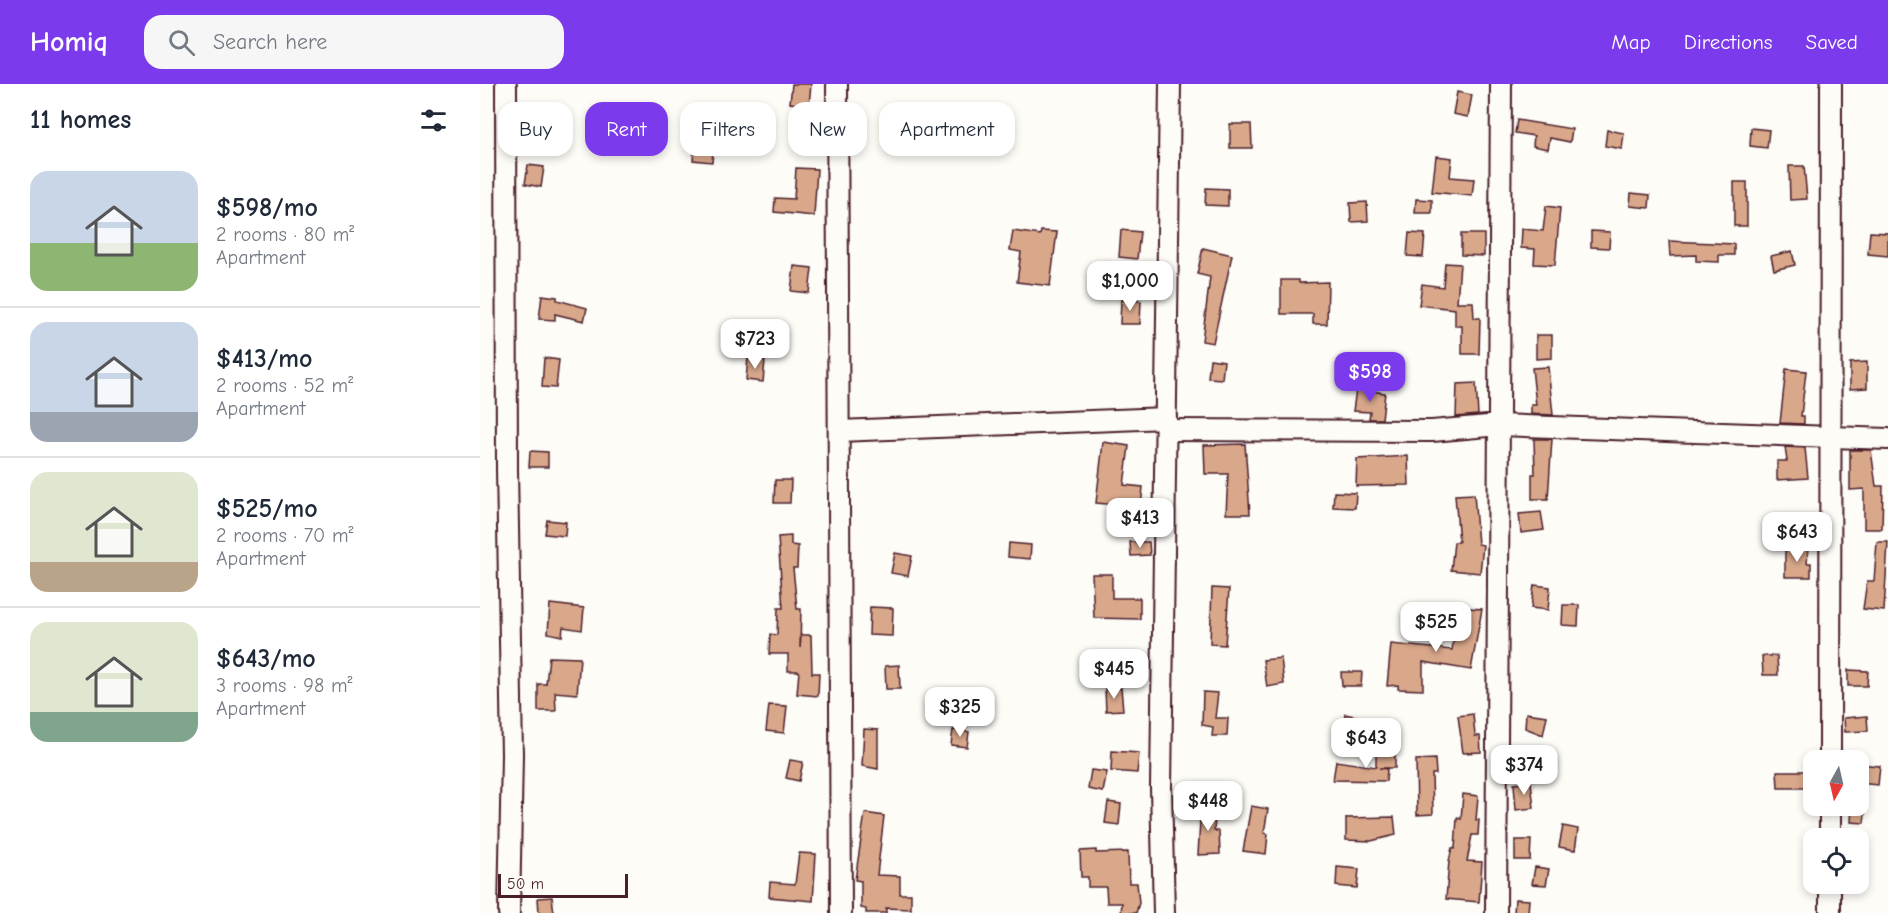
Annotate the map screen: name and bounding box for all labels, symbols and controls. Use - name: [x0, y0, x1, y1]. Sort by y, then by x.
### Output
- search box: [144, 15, 564, 69]
- text: Homiq: [30, 26, 108, 58]
- icon: search: [165, 26, 198, 59]
- text: Search here: [213, 29, 327, 55]
- text: Map: [1611, 30, 1651, 54]
- text: Directions: [1684, 30, 1773, 54]
- text: Saved: [1806, 30, 1858, 54]
- chip: Buy: [498, 102, 573, 156]
- chip: Rent: [585, 102, 668, 156]
- chip: Filters: [680, 102, 776, 156]
- chip: New: [788, 102, 867, 156]
- chip: Apartment: [879, 102, 1015, 156]
- icon: filters: [417, 104, 450, 137]
- text: 11 homes: [30, 105, 131, 135]
- text: $598/mo: [216, 193, 318, 223]
- icon: home: [78, 195, 150, 267]
- text: 2 rooms · 80 m²: [216, 223, 354, 246]
- text: Apartment: [216, 246, 306, 269]
- pin: $1,000: [1081, 261, 1179, 312]
- text: $1,000: [1101, 269, 1159, 292]
- pin: $723: [719, 319, 791, 370]
- text: $723: [735, 327, 775, 350]
- text: $413/mo: [216, 344, 312, 374]
- icon: home: [78, 346, 150, 418]
- pin: $598: [1334, 352, 1406, 403]
- text: $598: [1348, 360, 1392, 383]
- text: 2 rooms · 52 m²: [216, 374, 353, 397]
- text: Apartment: [216, 397, 306, 420]
- text: $525/mo: [216, 494, 318, 524]
- icon: home: [78, 496, 150, 568]
- pin: $413: [1104, 498, 1176, 549]
- text: $413: [1120, 506, 1160, 529]
- pin: $643: [1761, 512, 1833, 563]
- text: $643: [1776, 520, 1818, 543]
- text: 2 rooms · 70 m²: [216, 524, 353, 547]
- text: Apartment: [216, 547, 306, 570]
- pin: $525: [1400, 602, 1472, 653]
- text: $525: [1414, 610, 1458, 633]
- text: $643/mo: [216, 644, 316, 674]
- icon: home: [78, 646, 150, 718]
- pin: $445: [1078, 649, 1150, 700]
- text: $445: [1093, 657, 1135, 680]
- text: 3 rooms · 98 m²: [216, 674, 352, 697]
- pin: $325: [924, 687, 996, 738]
- text: $325: [939, 695, 981, 718]
- text: Apartment: [216, 697, 306, 720]
- pin: $643: [1330, 718, 1402, 769]
- text: $643: [1345, 726, 1387, 749]
- pin: $374: [1488, 745, 1560, 796]
- north arrow: [1803, 750, 1869, 816]
- map controls: [1803, 750, 1869, 894]
- text: $374: [1505, 753, 1543, 776]
- pin: $448: [1172, 781, 1244, 832]
- text: $448: [1187, 789, 1229, 812]
- button: locate: [1803, 828, 1869, 894]
- scale bar: [498, 871, 628, 898]
- text: 50 m: [507, 875, 544, 893]

